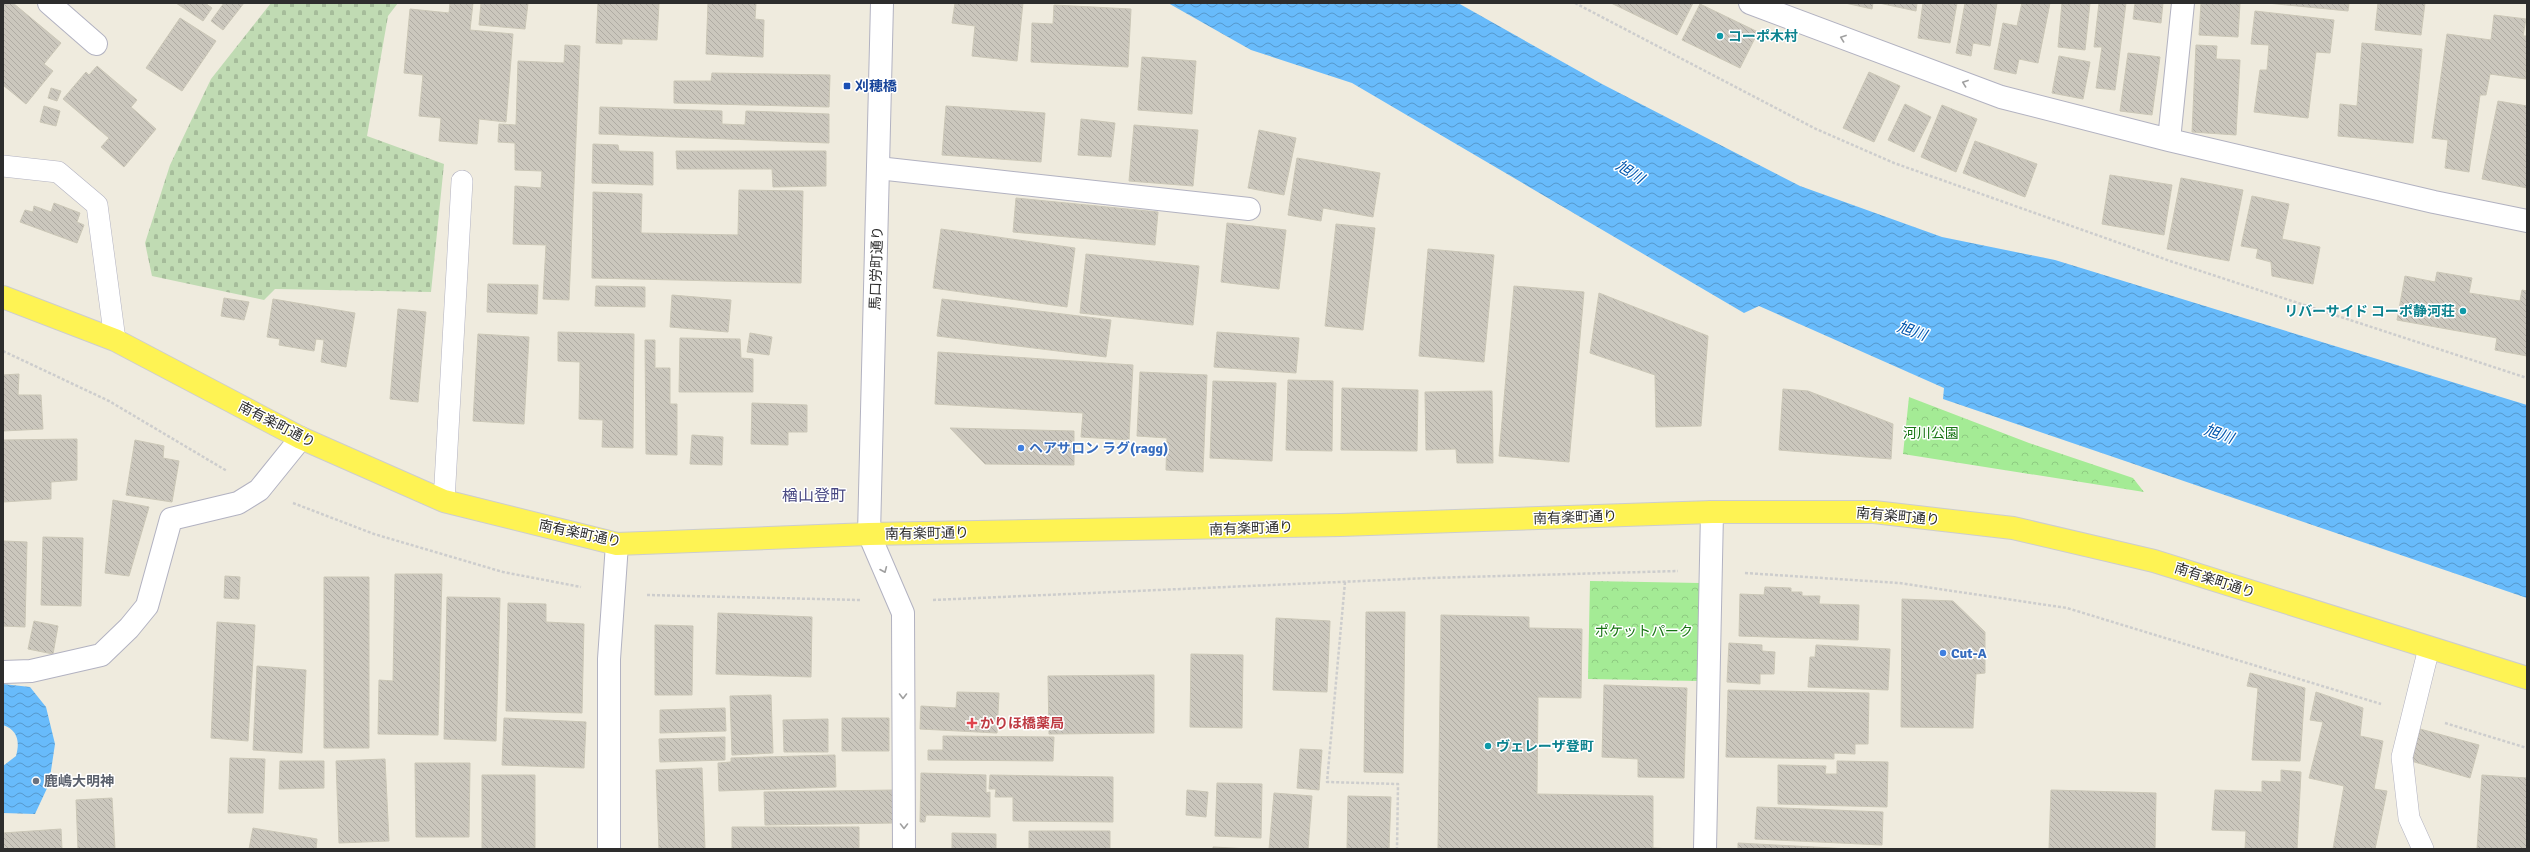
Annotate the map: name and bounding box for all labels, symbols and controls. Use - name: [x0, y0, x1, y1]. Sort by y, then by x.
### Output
- place label: コーポ木村: [1728, 28, 1798, 45]
- marker: コーポ木村: [1715, 31, 1725, 41]
- one-way arrow: [1840, 34, 1847, 43]
- place label: 刈穂橋: [855, 78, 897, 95]
- one-way arrow: [1961, 80, 1968, 88]
- marker: 刈穂橋: [842, 81, 852, 91]
- water label: 旭川: [1613, 156, 1649, 189]
- street label: 馬口労町通り: [867, 226, 886, 310]
- place label: リバーサイド コーポ静河荘: [2284, 303, 2455, 320]
- marker: リバーサイド コーポ静河荘: [2458, 306, 2468, 316]
- water label: 旭川: [1895, 318, 1931, 345]
- street label: 南有楽町通り: [235, 398, 318, 451]
- water label: 旭川: [2202, 421, 2238, 448]
- park label: 河川公園: [1903, 425, 1959, 442]
- place label: ヘアサロン ラグ(ragg): [1029, 440, 1168, 457]
- marker: ヘアサロン ラグ(ragg): [1016, 443, 1026, 453]
- district label: 楢山登町: [782, 486, 846, 506]
- street label: 南有楽町通り: [1855, 504, 1941, 529]
- street label: 南有楽町通り: [1533, 508, 1617, 527]
- street label: 南有楽町通り: [537, 516, 623, 551]
- street label: 南有楽町通り: [1209, 519, 1293, 538]
- street label: 南有楽町通り: [885, 524, 969, 543]
- street label: 南有楽町通り: [2172, 559, 2257, 602]
- one-way arrow: [879, 565, 887, 573]
- park label: ポケットパーク: [1595, 623, 1693, 640]
- place label: Cut-A: [1951, 645, 1987, 662]
- marker: Cut-A: [1938, 648, 1948, 658]
- one-way arrow: [899, 693, 907, 699]
- place label: かりほ橋薬局: [980, 715, 1064, 732]
- marker: かりほ橋薬局: [967, 718, 977, 728]
- place label: ヴェレーザ登町: [1496, 738, 1594, 755]
- marker: ヴェレーザ登町: [1483, 741, 1493, 751]
- place label: 鹿嶋大明神: [44, 773, 114, 790]
- marker: 鹿嶋大明神: [31, 776, 41, 786]
- one-way arrow: [900, 823, 908, 829]

